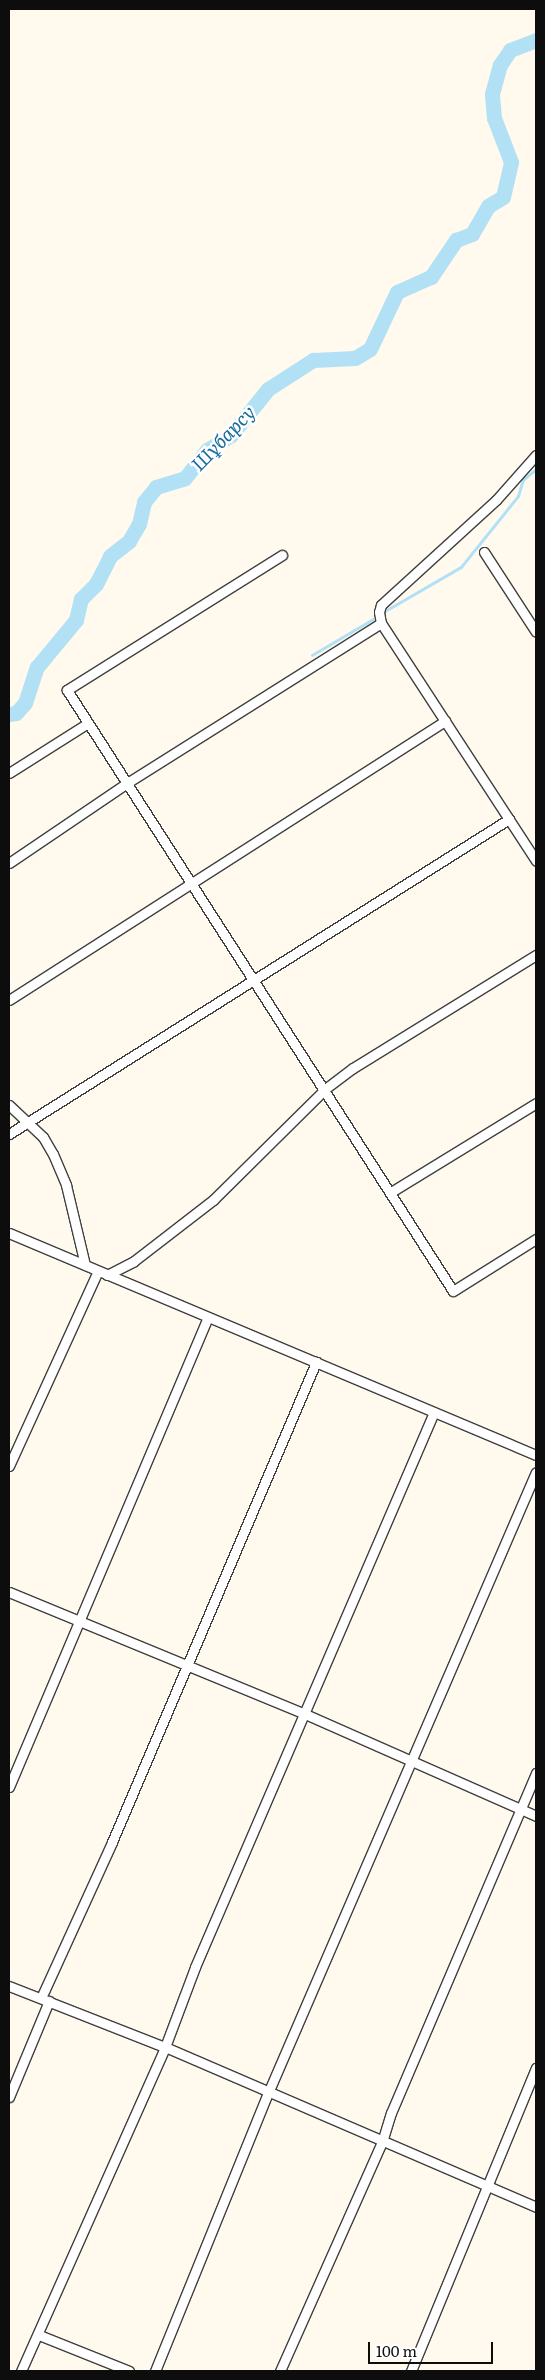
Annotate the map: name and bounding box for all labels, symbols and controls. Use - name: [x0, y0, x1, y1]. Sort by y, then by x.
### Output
- water label: Шұбарсу: [186, 401, 260, 475]
- scale bar: [370, 2332, 495, 2364]
- text: 100 m: [376, 2339, 417, 2362]

